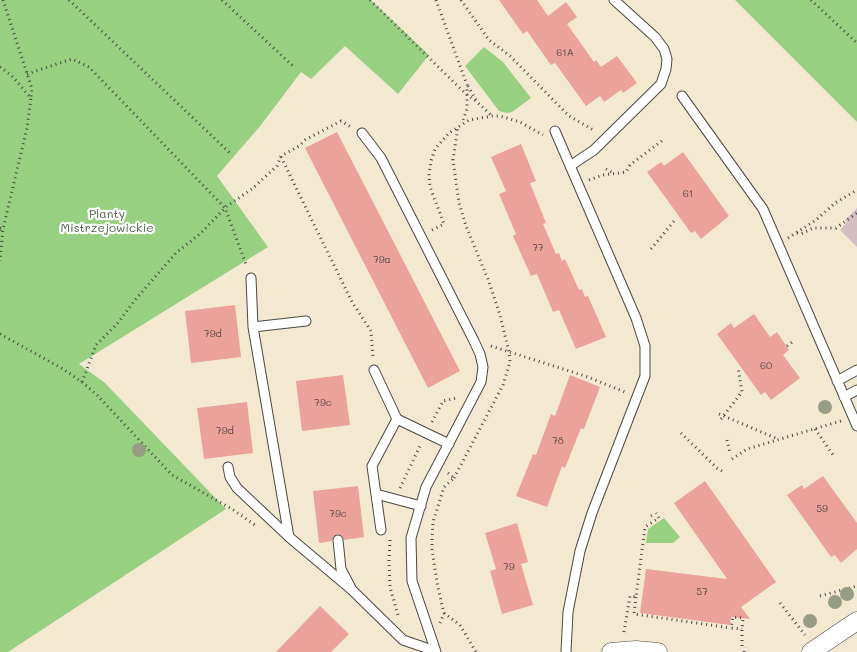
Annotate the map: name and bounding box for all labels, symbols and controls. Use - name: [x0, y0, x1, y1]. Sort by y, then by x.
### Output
- house number: 61A: [556, 47, 574, 59]
- house number: 61: [683, 188, 693, 200]
- park label: Planty Mistrzejowickie: [60, 207, 154, 235]
- house number: 77: [532, 242, 544, 254]
- house number: 79a: [373, 254, 391, 266]
- house number: 79d: [204, 328, 222, 340]
- house number: 60: [760, 360, 772, 372]
- house number: 79c: [314, 397, 332, 409]
- house number: 79d: [216, 425, 234, 437]
- house number: 78: [552, 435, 564, 447]
- house number: 59: [816, 503, 828, 515]
- house number: 79c: [329, 508, 347, 520]
- house number: 79: [503, 561, 515, 573]
- house number: 57: [696, 586, 708, 598]

